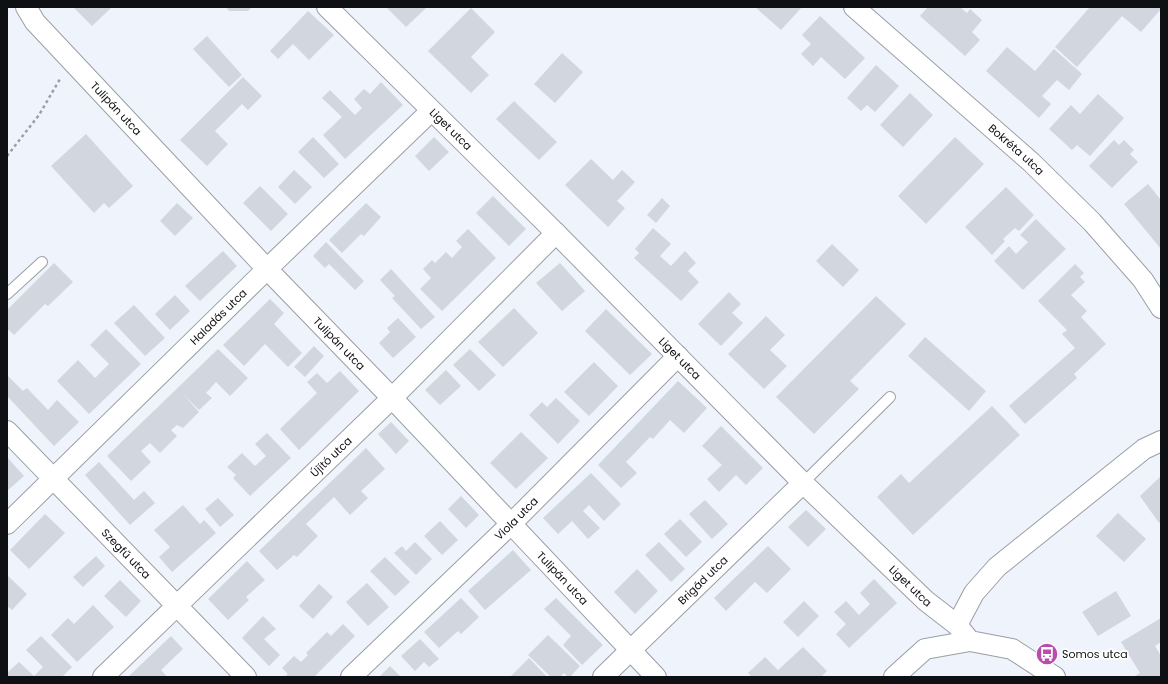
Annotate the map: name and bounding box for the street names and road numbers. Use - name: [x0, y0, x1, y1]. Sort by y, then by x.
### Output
- street label: Tulipán utca: [87, 78, 145, 139]
- street label: Liget utca: [426, 105, 476, 154]
- street label: Bokréta utca: [985, 120, 1048, 179]
- street label: Haladás utca: [186, 285, 250, 348]
- street label: Tulipán utca: [310, 313, 369, 374]
- street label: Liget utca: [655, 334, 705, 383]
- street label: Újító utca: [307, 433, 355, 481]
- street label: Viola utca: [491, 493, 542, 544]
- street label: Szegfű utca: [98, 525, 154, 582]
- street label: Tulipán utca: [533, 548, 592, 609]
- street label: Brigád utca: [674, 552, 731, 608]
- street label: Liget utca: [885, 562, 935, 611]

